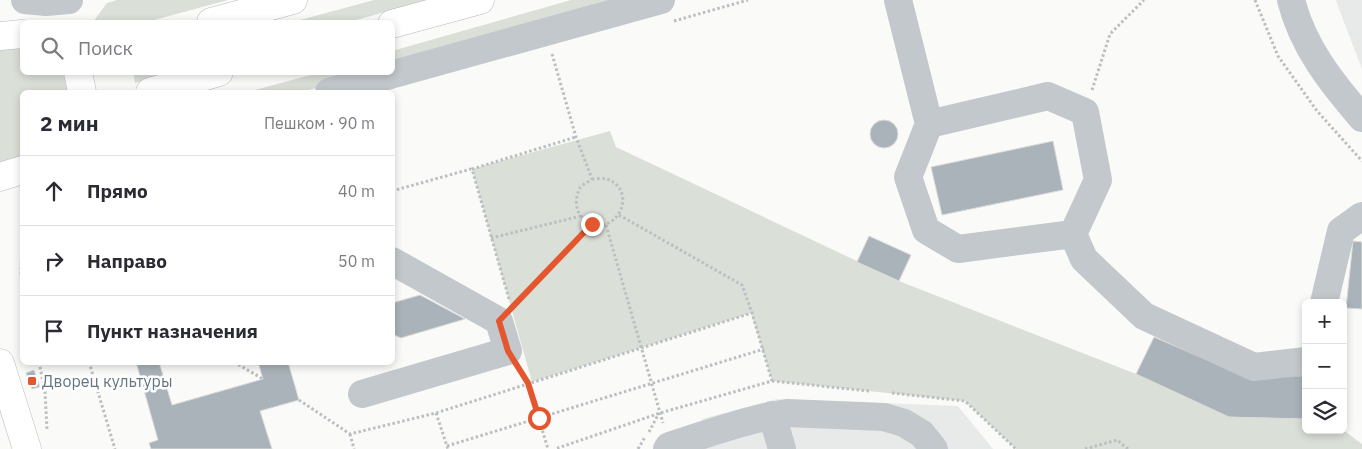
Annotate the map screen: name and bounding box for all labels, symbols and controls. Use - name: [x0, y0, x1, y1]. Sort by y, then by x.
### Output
- search box: [20, 20, 395, 75]
- icon: search: [38, 34, 66, 62]
- text: Поиск: [78, 36, 133, 60]
- text: 2 мин: [40, 109, 99, 137]
- text: Пешком · 90 m: [264, 113, 375, 133]
- icon: ahead: [40, 177, 68, 205]
- text: Прямо: [87, 179, 148, 203]
- text: 40 m: [338, 181, 375, 201]
- route end: [581, 213, 604, 236]
- icon: right: [40, 247, 68, 275]
- text: Направо: [87, 249, 167, 273]
- text: 50 m: [338, 251, 375, 271]
- map controls: [1302, 299, 1347, 434]
- button: +: [1302, 299, 1347, 344]
- icon: arrive: [40, 317, 68, 345]
- text: Пункт назначения: [87, 319, 258, 343]
- button: −: [1302, 344, 1347, 389]
- place label: Дворец культуры: [42, 371, 172, 391]
- marker: Дворец культуры: [26, 375, 38, 387]
- button: layers: [1302, 389, 1347, 434]
- route start: [528, 407, 551, 430]

